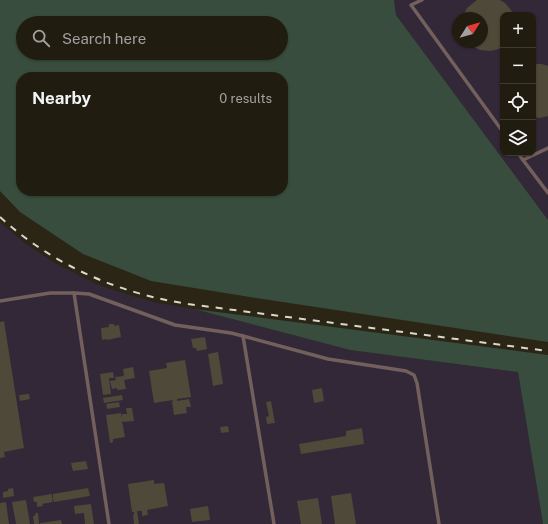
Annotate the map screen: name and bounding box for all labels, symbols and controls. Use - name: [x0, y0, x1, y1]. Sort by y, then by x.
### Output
- north arrow: [452, 12, 488, 48]
- map controls: [500, 12, 536, 156]
- button: +: [500, 12, 536, 48]
- search box: [16, 16, 288, 60]
- icon: search: [30, 27, 52, 49]
- text: Search here: [62, 30, 146, 47]
- button: −: [500, 48, 536, 84]
- button: locate: [500, 84, 536, 120]
- text: Nearby: [32, 88, 91, 108]
- text: 0 results: [219, 91, 272, 106]
- button: layers: [500, 120, 536, 156]

